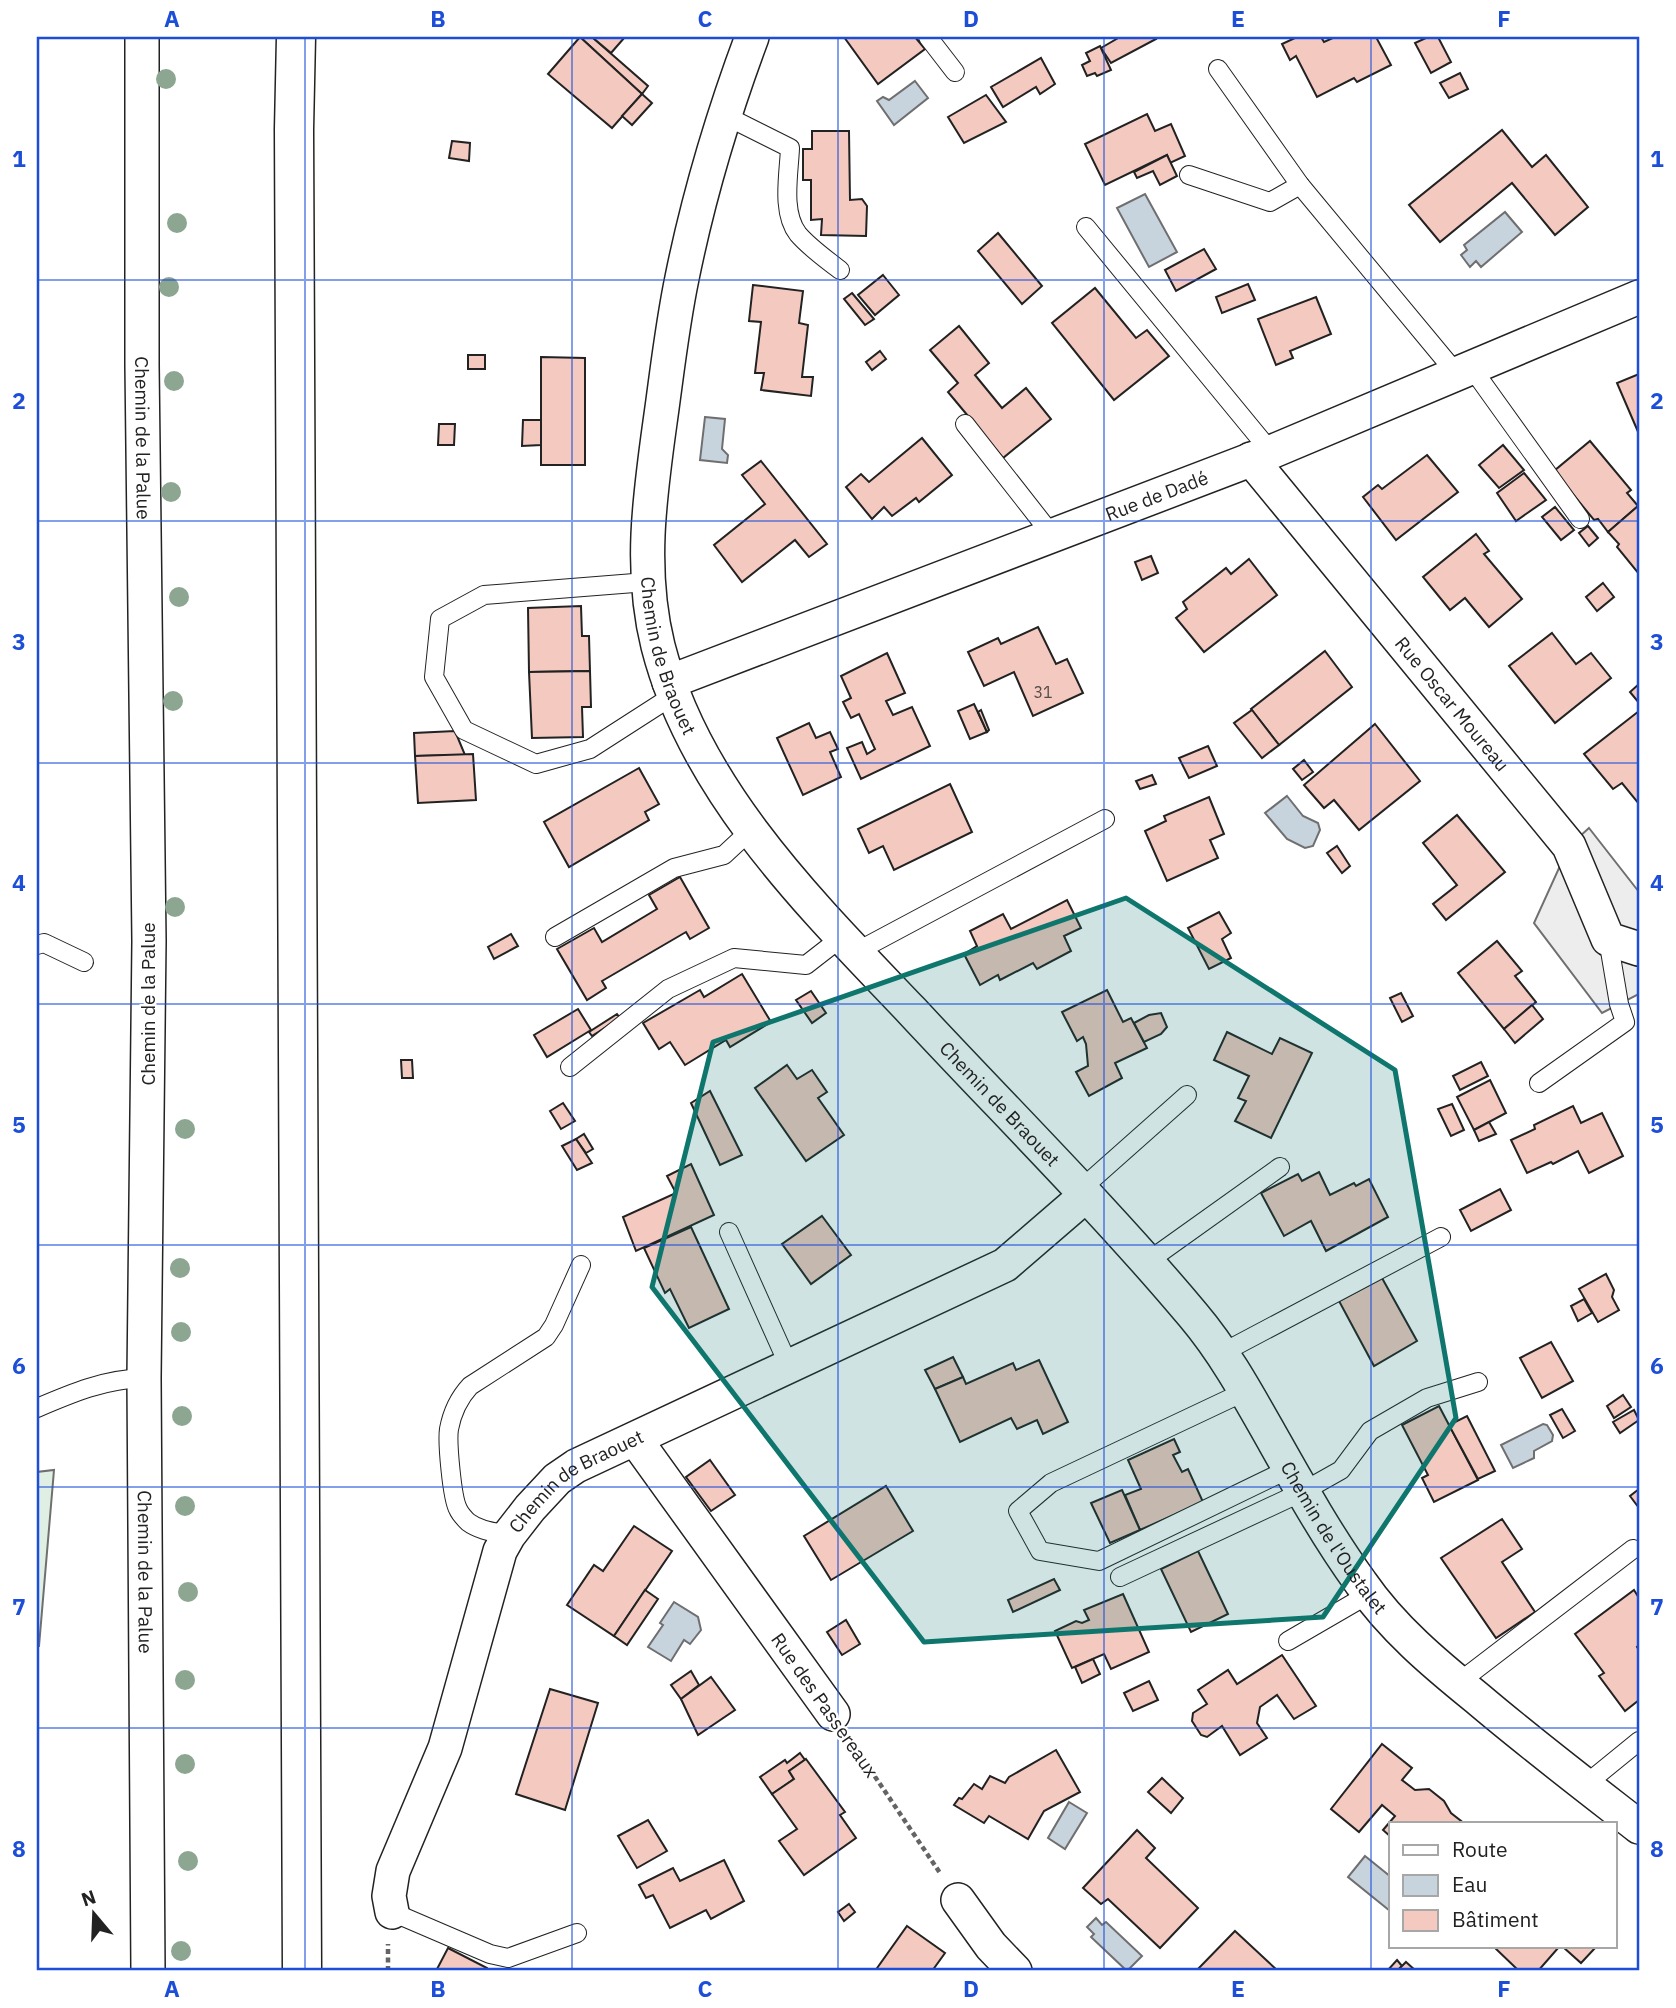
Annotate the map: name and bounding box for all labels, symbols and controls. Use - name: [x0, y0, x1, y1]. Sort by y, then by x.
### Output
- text: A: [164, 3, 180, 33]
- text: B: [430, 3, 446, 33]
- text: C: [698, 3, 713, 33]
- text: D: [963, 3, 979, 33]
- text: E: [1231, 3, 1245, 33]
- text: F: [1497, 3, 1511, 33]
- text: 1: [12, 143, 26, 173]
- text: 1: [1650, 143, 1664, 173]
- street label: Chemin de la Palue: [130, 356, 156, 520]
- text: 2: [12, 385, 26, 415]
- text: 2: [1650, 385, 1664, 415]
- street label: Rue de Dadé: [1102, 465, 1211, 526]
- street label: Chemin de Braouet: [636, 576, 702, 739]
- text: 3: [12, 626, 26, 656]
- text: 3: [1650, 626, 1664, 656]
- street label: Rue Oscar Moureau: [1390, 632, 1515, 776]
- house number: 31: [1033, 682, 1053, 702]
- text: 4: [12, 867, 26, 897]
- text: 4: [1650, 867, 1664, 897]
- street label: Chemin de la Palue: [136, 922, 160, 1086]
- street label: Chemin de Braouet: [935, 1036, 1065, 1171]
- text: 5: [12, 1109, 26, 1139]
- text: 5: [1650, 1109, 1664, 1139]
- text: 6: [12, 1350, 26, 1380]
- text: 6: [1650, 1350, 1664, 1380]
- street label: Chemin de Braouet: [503, 1424, 647, 1538]
- street label: Chemin de l'Oustalet: [1276, 1457, 1392, 1619]
- street label: Chemin de la Palue: [133, 1490, 158, 1654]
- text: 7: [12, 1591, 26, 1621]
- text: 7: [1650, 1591, 1664, 1621]
- street label: Rue des Passereaux: [766, 1628, 884, 1782]
- legend: [1389, 1822, 1616, 1948]
- text: 8: [12, 1833, 26, 1863]
- text: 8: [1650, 1833, 1664, 1863]
- text: Route: [1452, 1835, 1508, 1863]
- text: Eau: [1452, 1870, 1487, 1898]
- north arrow: [60, 1878, 130, 1948]
- text: N: [78, 1884, 99, 1912]
- text: Bâtiment: [1452, 1905, 1539, 1933]
- text: A: [164, 1973, 180, 2003]
- text: B: [430, 1973, 446, 2003]
- text: C: [698, 1973, 713, 2003]
- text: D: [963, 1973, 979, 2003]
- text: E: [1231, 1973, 1245, 2003]
- text: F: [1497, 1973, 1511, 2003]

